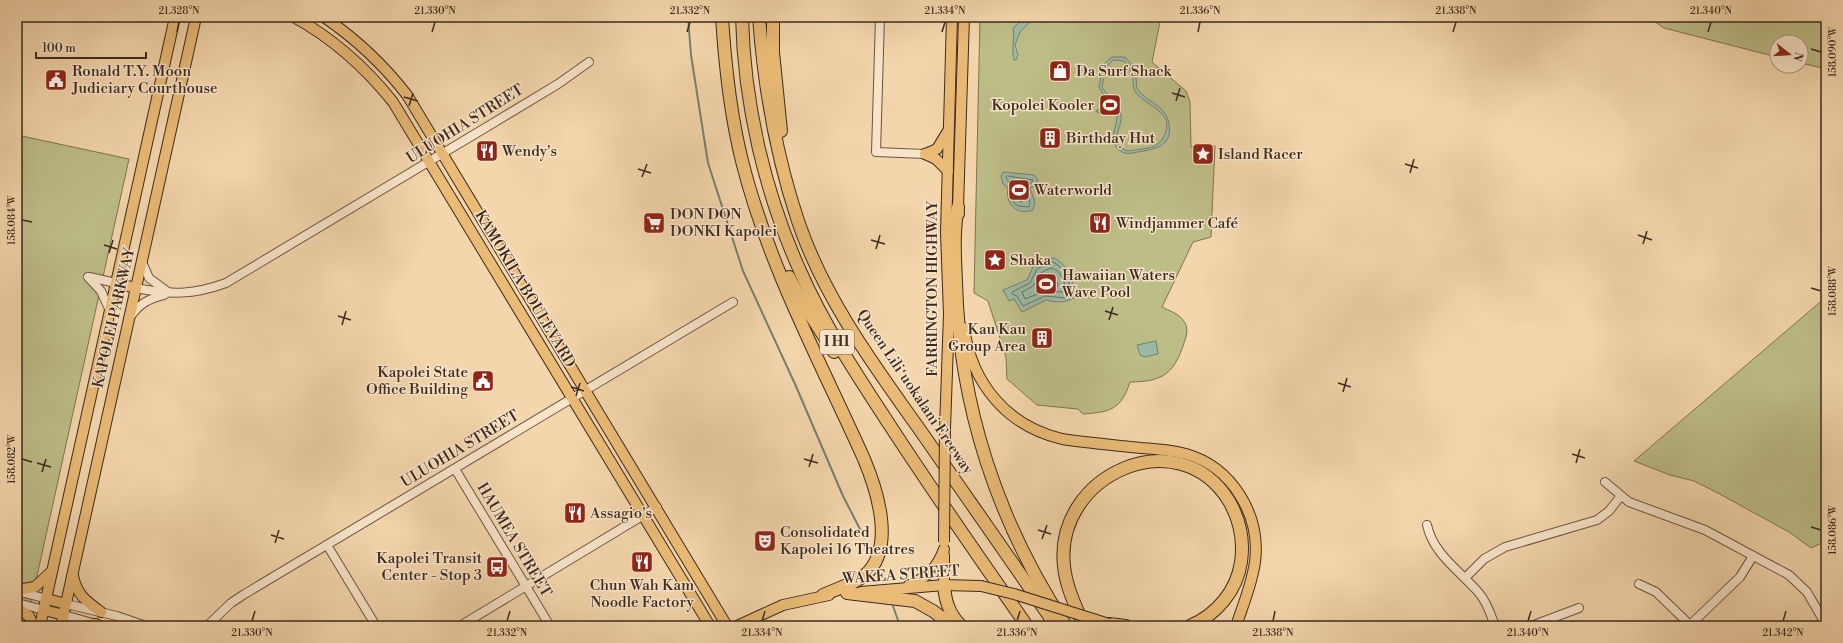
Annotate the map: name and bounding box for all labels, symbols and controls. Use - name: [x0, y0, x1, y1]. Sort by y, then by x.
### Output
- text: 21.328°N: [159, 5, 200, 17]
- text: 21.330°N: [414, 5, 456, 17]
- text: 21.332°N: [670, 5, 711, 17]
- text: 21.334°N: [925, 5, 966, 17]
- text: 21.336°N: [1180, 5, 1221, 17]
- text: 21.338°N: [1436, 5, 1477, 17]
- text: 21.340°N: [1690, 5, 1732, 17]
- text: 158.090°W: [1827, 26, 1839, 77]
- scale bar: [36, 34, 146, 60]
- north arrow: [1769, 34, 1809, 74]
- text: 100 m: [42, 41, 76, 56]
- text: N: [1790, 50, 1806, 63]
- shop icon: Da Surf Shack: [1047, 58, 1073, 84]
- place label: Ronald T.Y. Moon Judiciary Courthouse: [71, 62, 218, 98]
- place label: Da Surf Shack: [1076, 62, 1173, 81]
- public building icon: Ronald T.Y. Moon Judiciary Courthouse: [43, 67, 69, 93]
- street label: ULUOHIA STREET: [403, 80, 528, 168]
- sports icon: Kopolei Kooler: [1097, 92, 1123, 118]
- place label: Kopolei Kooler: [991, 96, 1095, 115]
- building icon: Birthday Hut: [1037, 125, 1063, 151]
- place label: Birthday Hut: [1065, 129, 1156, 148]
- restaurant icon: Wendy's: [474, 138, 500, 164]
- place icon: Island Racer: [1190, 141, 1216, 167]
- place label: Wendy's: [501, 142, 557, 161]
- place label: Island Racer: [1218, 145, 1303, 164]
- sports icon: Waterworld: [1006, 177, 1032, 203]
- place label: Waterworld: [1033, 181, 1112, 200]
- text: 158.084°W: [6, 194, 18, 245]
- street label: FARRINGTON HIGHWAY: [923, 200, 942, 377]
- place label: DON DON DONKI Kapolei: [670, 205, 777, 241]
- street label: KAMOKILA BOULEVARD: [470, 207, 580, 371]
- supermarket icon: DON DON DONKI Kapolei: [641, 210, 667, 236]
- restaurant icon: Windjammer Café: [1087, 210, 1113, 236]
- place label: Windjammer Café: [1115, 214, 1238, 233]
- street label: KAPOLEI PARKWAY: [89, 245, 140, 390]
- place icon: Shaka: [982, 247, 1008, 273]
- place label: Shaka: [1010, 251, 1051, 270]
- text: 158.088°W: [1827, 265, 1839, 316]
- place label: Hawaiian Waters Wave Pool: [1061, 266, 1175, 302]
- sports icon: Hawaiian Waters Wave Pool: [1033, 271, 1059, 297]
- street label: Queen Liliʻuokalani Freeway: [853, 306, 978, 479]
- place label: Kau Kau Group Area: [948, 320, 1026, 356]
- building icon: Kau Kau Group Area: [1029, 325, 1055, 351]
- road number: I H1: [820, 330, 854, 354]
- place label: Kapolei State Office Building: [366, 363, 468, 399]
- public building icon: Kapolei State Office Building: [470, 368, 496, 394]
- street label: ULUOHIA STREET: [397, 406, 523, 492]
- text: 158.082°W: [6, 433, 18, 484]
- street label: HAUMEA STREET: [472, 479, 556, 601]
- restaurant icon: Assagio's: [562, 500, 588, 526]
- place label: Assagio's: [589, 504, 652, 523]
- text: 158.086°W: [1827, 504, 1839, 555]
- place label: Consolidated Kapolei 16 Theatres: [780, 523, 915, 559]
- theatre icon: Consolidated Kapolei 16 Theatres: [752, 528, 778, 554]
- place label: Kapolei Transit Center - Stop 3: [376, 549, 483, 585]
- restaurant icon: Chun Wah Kam Noodle Factory: [629, 549, 655, 575]
- bus stop icon: Kapolei Transit Center - Stop 3: [484, 554, 510, 580]
- street label: WAKEA STREET: [841, 561, 961, 589]
- place label: Chun Wah Kam Noodle Factory: [590, 576, 694, 612]
- text: 21.330°N: [231, 627, 273, 639]
- text: 21.332°N: [487, 627, 528, 639]
- text: 21.334°N: [742, 627, 783, 639]
- text: 21.336°N: [997, 627, 1038, 639]
- text: 21.338°N: [1253, 627, 1294, 639]
- text: 21.340°N: [1507, 627, 1549, 639]
- text: 21.342°N: [1763, 627, 1804, 639]

